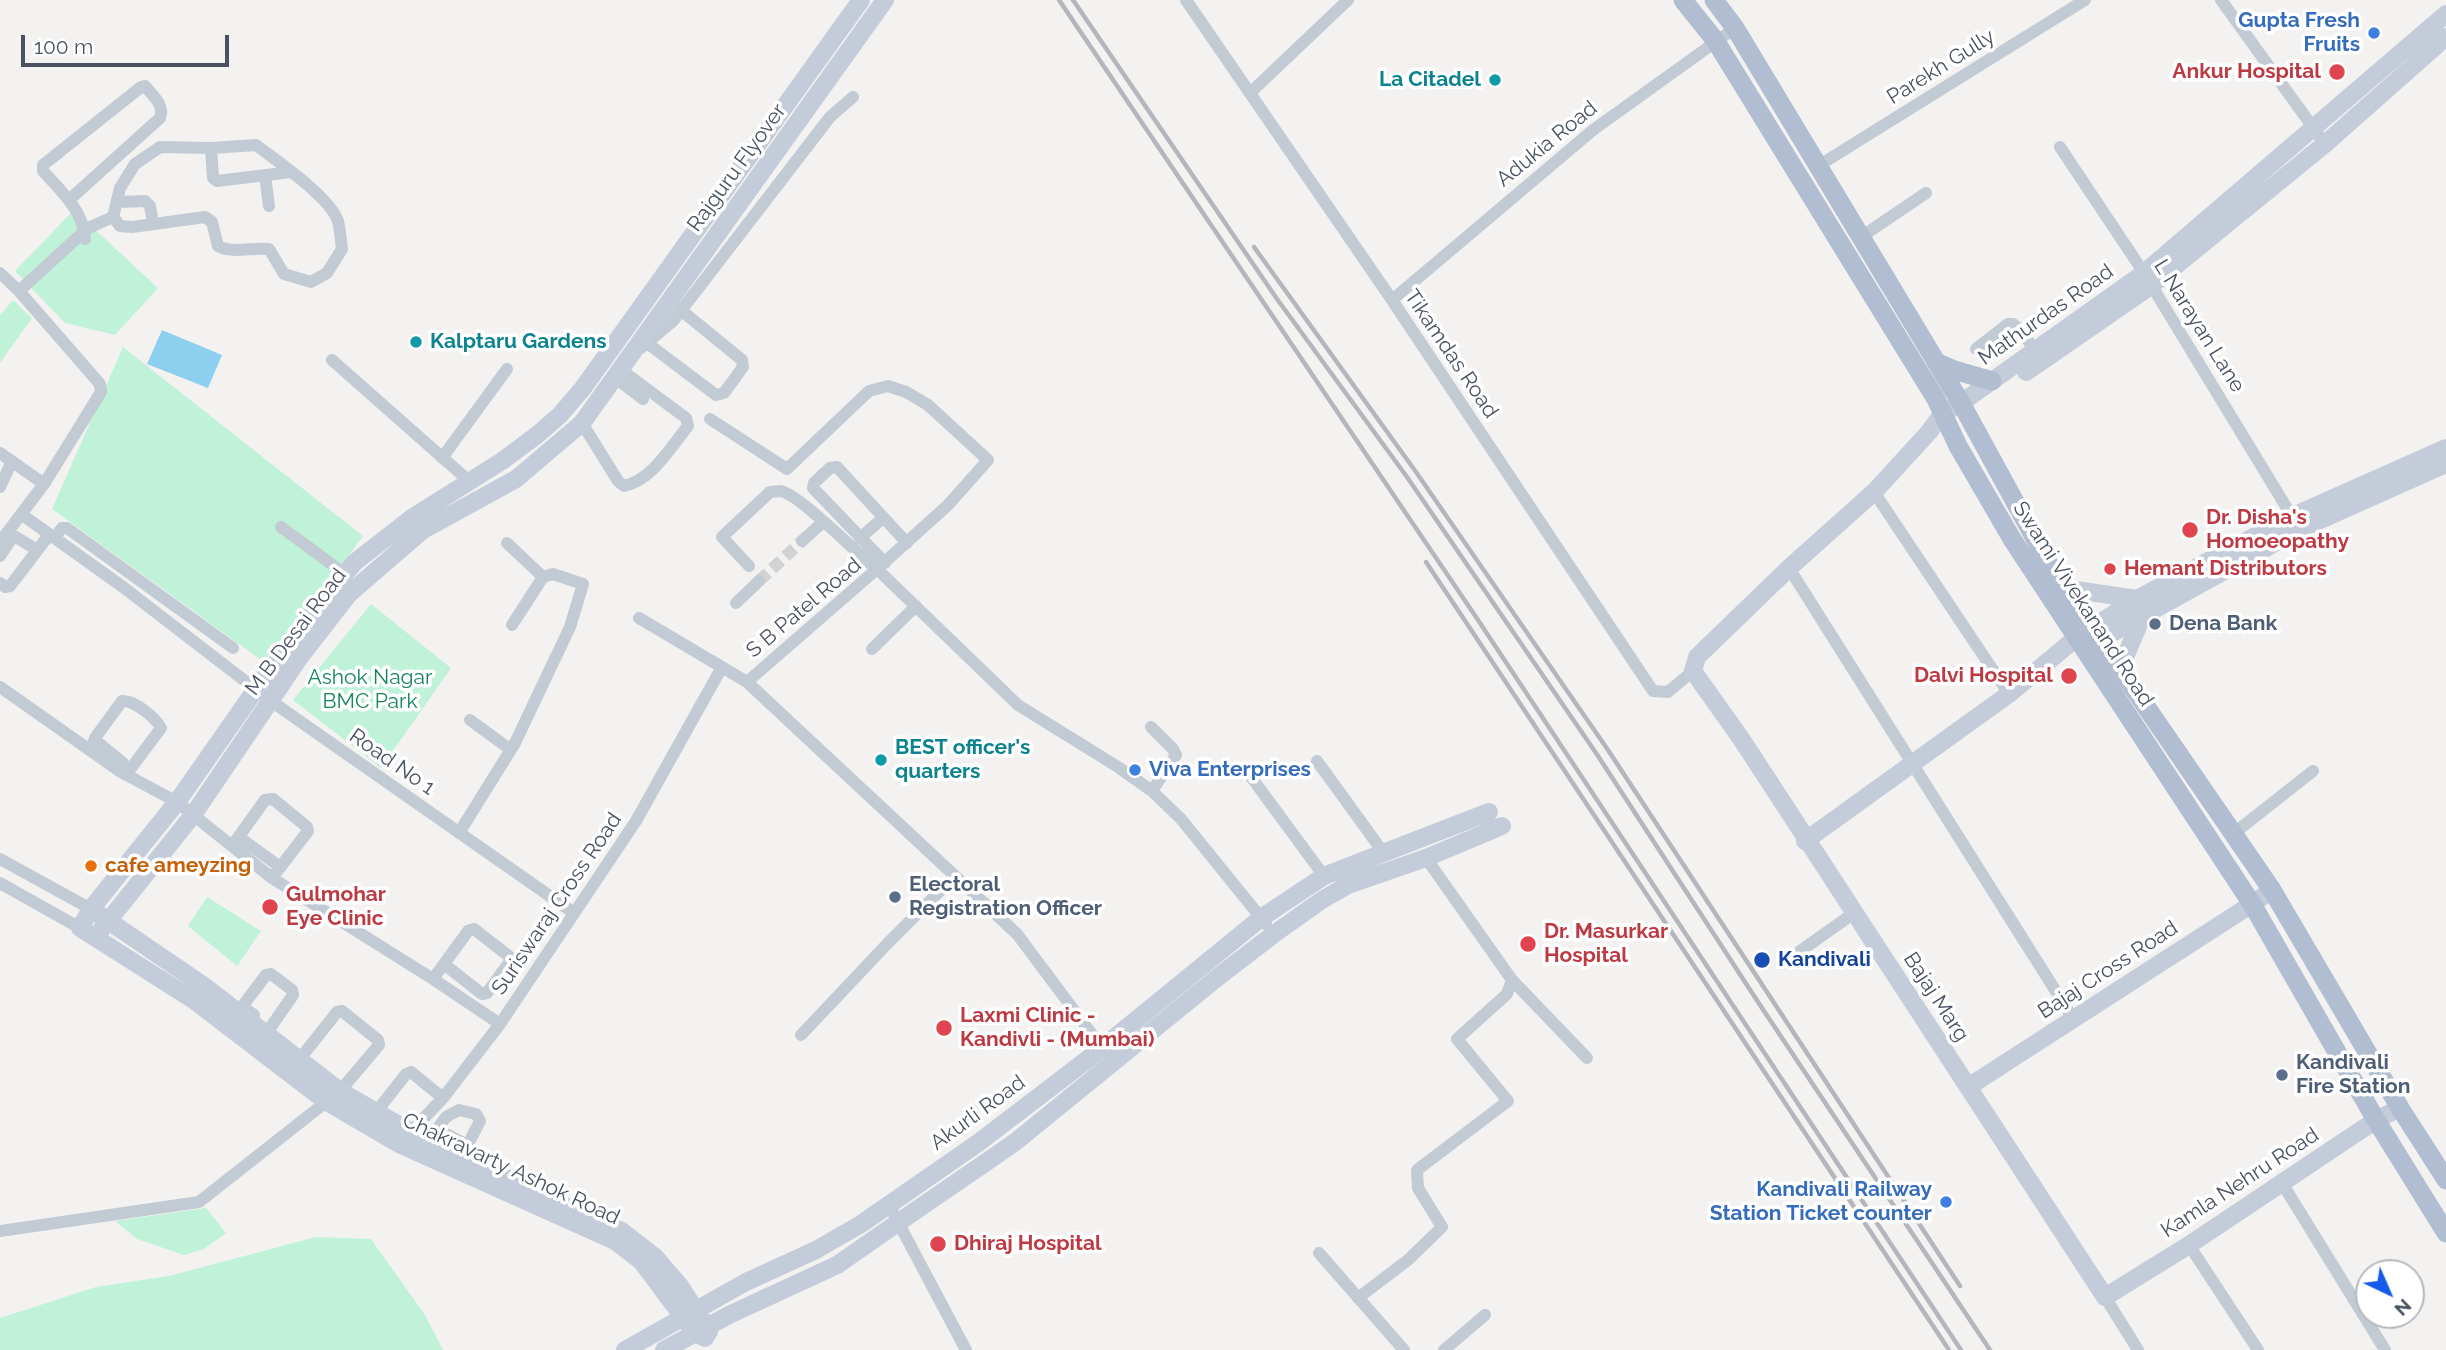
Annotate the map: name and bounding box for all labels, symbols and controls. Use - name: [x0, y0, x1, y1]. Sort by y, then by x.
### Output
- place label: Gupta Fresh Fruits: [2238, 8, 2360, 58]
- scale bar: [24, 21, 233, 65]
- street label: Parekh Gully: [1882, 24, 2000, 110]
- marker: Gupta Fresh Fruits: [2366, 25, 2382, 41]
- text: 100 m: [34, 34, 93, 59]
- place label: Ankur Hospital: [2172, 59, 2321, 85]
- marker: Ankur Hospital: [2327, 62, 2347, 82]
- place label: La Citadel: [1379, 67, 1481, 93]
- marker: La Citadel: [1487, 72, 1503, 88]
- street label: Adukia Road: [1492, 96, 1602, 192]
- street label: Rajguru Flyover: [682, 99, 792, 237]
- street label: L Narayan Lane: [2148, 255, 2250, 397]
- street label: Mathurdas Road: [1974, 259, 2118, 371]
- street label: Tikamdas Road: [1399, 285, 1503, 423]
- place label: Kalptaru Gardens: [430, 329, 607, 355]
- marker: Kalptaru Gardens: [408, 334, 424, 350]
- street label: Swami Vivekanand Road: [2007, 497, 2159, 711]
- place label: Dr. Disha's Homoeopathy: [2206, 505, 2349, 555]
- marker: Dr. Disha's Homoeopathy: [2180, 520, 2200, 540]
- street label: S B Patel Road: [741, 553, 867, 663]
- place label: Hemant Distributors: [2124, 556, 2327, 582]
- marker: Hemant Distributors: [2102, 561, 2118, 577]
- street label: M B Desai Road: [240, 564, 352, 700]
- place label: Dena Bank: [2169, 611, 2277, 637]
- marker: Dena Bank: [2147, 616, 2163, 632]
- place label: Dalvi Hospital: [1914, 663, 2053, 689]
- park label: Ashok Nagar BMC Park: [308, 665, 432, 715]
- marker: Dalvi Hospital: [2059, 666, 2079, 686]
- street label: Road No 1: [344, 723, 440, 801]
- place label: BEST officer's quarters: [895, 735, 1030, 785]
- marker: BEST officer's quarters: [873, 752, 889, 768]
- place label: Viva Enterprises: [1149, 757, 1311, 783]
- marker: Viva Enterprises: [1127, 762, 1143, 778]
- street label: Suriswaraj Cross Road: [487, 808, 627, 1000]
- place label: cafe ameyzing: [105, 853, 251, 879]
- marker: cafe ameyzing: [83, 858, 99, 874]
- place label: Electoral Registration Officer: [909, 872, 1102, 922]
- place label: Gulmohar Eye Clinic: [286, 882, 386, 932]
- marker: Electoral Registration Officer: [887, 889, 903, 905]
- marker: Gulmohar Eye Clinic: [260, 897, 280, 917]
- street label: Bajaj Cross Road: [2033, 915, 2183, 1025]
- place label: Dr. Masurkar Hospital: [1544, 919, 1668, 969]
- marker: Dr. Masurkar Hospital: [1518, 934, 1538, 954]
- place label: Kandivali: [1778, 947, 1871, 973]
- street label: Bajaj Marg: [1898, 948, 1974, 1046]
- marker: Kandivali: [1752, 950, 1772, 970]
- place label: Laxmi Clinic - Kandivli - (Mumbai): [960, 1003, 1154, 1053]
- marker: Laxmi Clinic - Kandivli - (Mumbai): [934, 1018, 954, 1038]
- place label: Kandivali Fire Station: [2296, 1050, 2410, 1100]
- marker: Kandivali Fire Station: [2274, 1067, 2290, 1083]
- street label: Akurli Road: [926, 1070, 1030, 1156]
- street label: Chakravarty Ashok Road: [398, 1108, 624, 1230]
- street label: Kamla Nehru Road: [2156, 1123, 2324, 1243]
- place label: Kandivali Railway Station Ticket counter: [1710, 1177, 1932, 1227]
- marker: Kandivali Railway Station Ticket counter: [1938, 1194, 1954, 1210]
- place label: Dhiraj Hospital: [954, 1231, 1102, 1257]
- marker: Dhiraj Hospital: [928, 1234, 948, 1254]
- north arrow: [2355, 1259, 2425, 1329]
- text: N: [2390, 1295, 2416, 1321]

